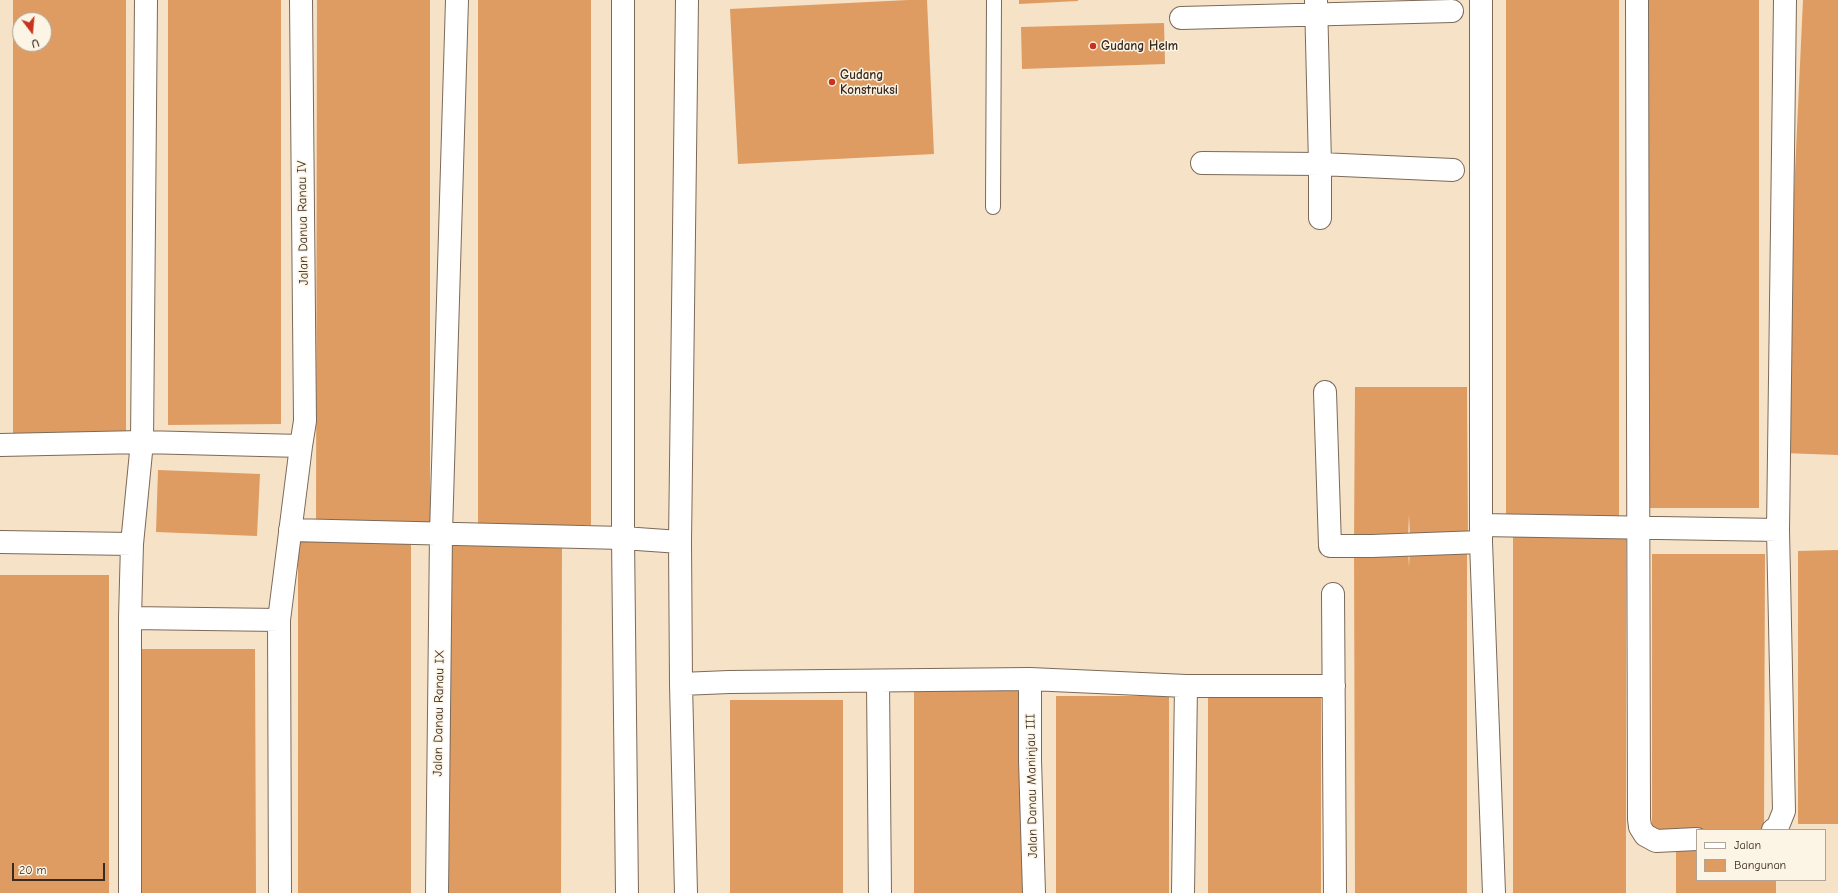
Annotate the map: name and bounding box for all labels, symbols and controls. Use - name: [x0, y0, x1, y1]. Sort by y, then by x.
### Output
- north arrow: [12, 12, 52, 52]
- text: U: [30, 36, 41, 50]
- place label: Gudang Helm: [1101, 38, 1178, 54]
- marker: Gudang Helm: [1088, 41, 1098, 51]
- place label: Gudang Konstruksi: [840, 67, 898, 98]
- marker: Gudang Konstruksi: [827, 77, 837, 87]
- street label: Jalan Danua Ranau IV: [294, 160, 312, 286]
- street label: Jalan Danau Ranau IX: [430, 650, 448, 776]
- street label: Jalan Danau Maninjau III: [1023, 714, 1041, 858]
- legend: [1696, 829, 1826, 881]
- text: Jalan: [1734, 838, 1761, 852]
- scale bar: [14, 855, 107, 881]
- text: Bangunan: [1734, 858, 1786, 872]
- text: 20 m: [19, 863, 47, 877]

